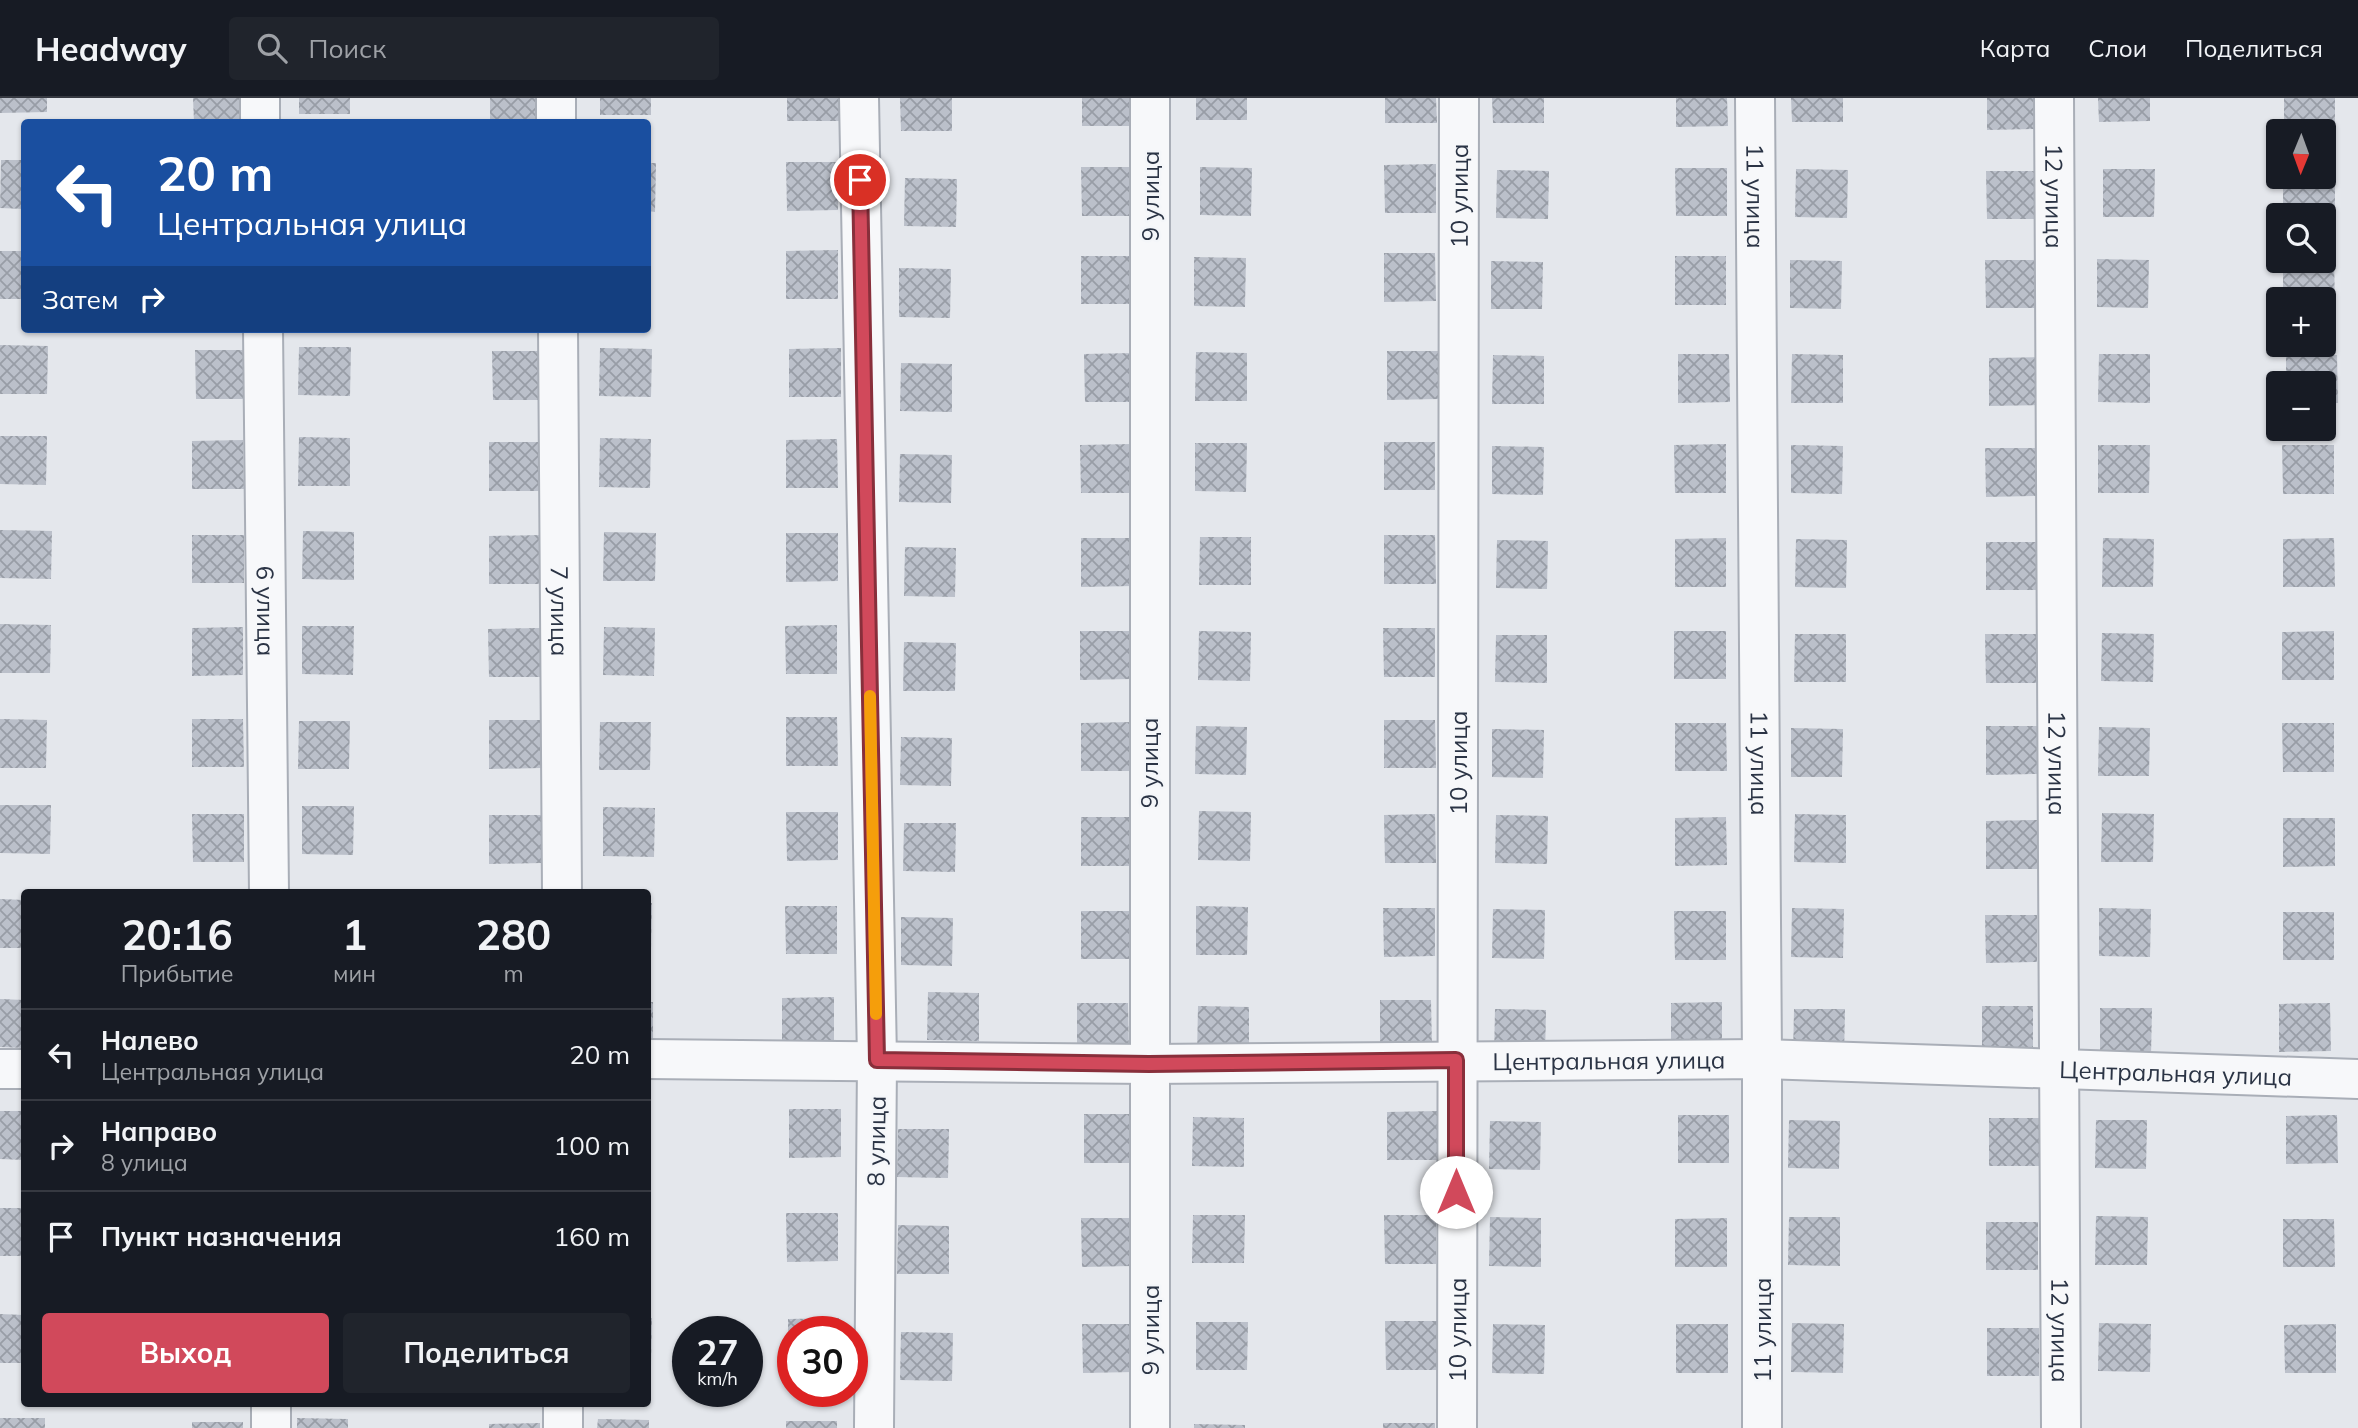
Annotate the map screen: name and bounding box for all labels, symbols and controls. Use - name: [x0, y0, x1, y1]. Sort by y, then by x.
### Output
- search box: [229, 17, 719, 80]
- text: Headway: [35, 28, 187, 69]
- icon: search: [253, 29, 291, 67]
- text: Поиск: [309, 32, 386, 65]
- text: Карта: [1980, 33, 2050, 63]
- text: Слои: [2088, 33, 2147, 63]
- text: Поделиться: [2185, 33, 2323, 63]
- north arrow: [2266, 119, 2336, 189]
- map controls: [2266, 119, 2336, 441]
- text: 20 m: [157, 142, 273, 203]
- street label: 10 улица: [1444, 143, 1474, 249]
- street label: 11 улица: [1740, 143, 1771, 249]
- street label: 12 улица: [2039, 143, 2070, 249]
- icon: left: [42, 147, 133, 238]
- pin: [830, 150, 890, 210]
- street label: 9 улица: [1135, 151, 1165, 241]
- icon: arrive: [841, 161, 879, 199]
- text: Центральная улица: [157, 203, 467, 243]
- button: search: [2266, 203, 2336, 273]
- icon: right: [133, 280, 171, 318]
- text: Затем: [42, 283, 119, 316]
- button: +: [2266, 287, 2336, 357]
- button: −: [2266, 371, 2336, 441]
- street label: 6 улица: [251, 566, 281, 656]
- street label: 7 улица: [545, 566, 575, 656]
- street label: 10 улица: [1443, 710, 1473, 816]
- street label: 11 улица: [1744, 710, 1775, 816]
- street label: 12 улица: [2042, 710, 2073, 816]
- street label: 9 улица: [1134, 718, 1164, 808]
- text: 20:16: [121, 908, 233, 961]
- text: 1: [342, 908, 367, 961]
- text: 280: [476, 908, 551, 961]
- text: Прибытие: [121, 959, 233, 988]
- text: мин: [333, 959, 376, 988]
- text: m: [503, 959, 524, 988]
- text: Налево: [101, 1024, 199, 1057]
- icon: left: [42, 1036, 80, 1074]
- text: 20 m: [569, 1038, 630, 1071]
- street label: Центральная улица: [1492, 1044, 1726, 1076]
- street label: Центральная улица: [2059, 1054, 2293, 1092]
- text: Центральная улица: [101, 1057, 324, 1086]
- street label: 8 улица: [860, 1095, 892, 1187]
- text: Направо: [101, 1115, 217, 1148]
- icon: right: [42, 1127, 80, 1165]
- text: 100 m: [554, 1129, 630, 1162]
- text: 8 улица: [101, 1148, 188, 1177]
- position arrow: [1419, 1155, 1493, 1229]
- icon: arrive: [42, 1218, 80, 1256]
- text: Пункт назначения: [101, 1220, 342, 1253]
- text: 160 m: [554, 1220, 630, 1253]
- street label: 10 улица: [1442, 1277, 1472, 1383]
- street label: 12 улица: [2045, 1277, 2076, 1383]
- street label: 11 улица: [1747, 1278, 1777, 1383]
- street label: 9 улица: [1135, 1285, 1165, 1375]
- button: Выход: [42, 1313, 329, 1393]
- button: Поделиться: [343, 1313, 630, 1393]
- speed limit sign: 30: [777, 1316, 868, 1407]
- text: 27: [696, 1330, 739, 1374]
- text: km/h: [697, 1367, 738, 1390]

